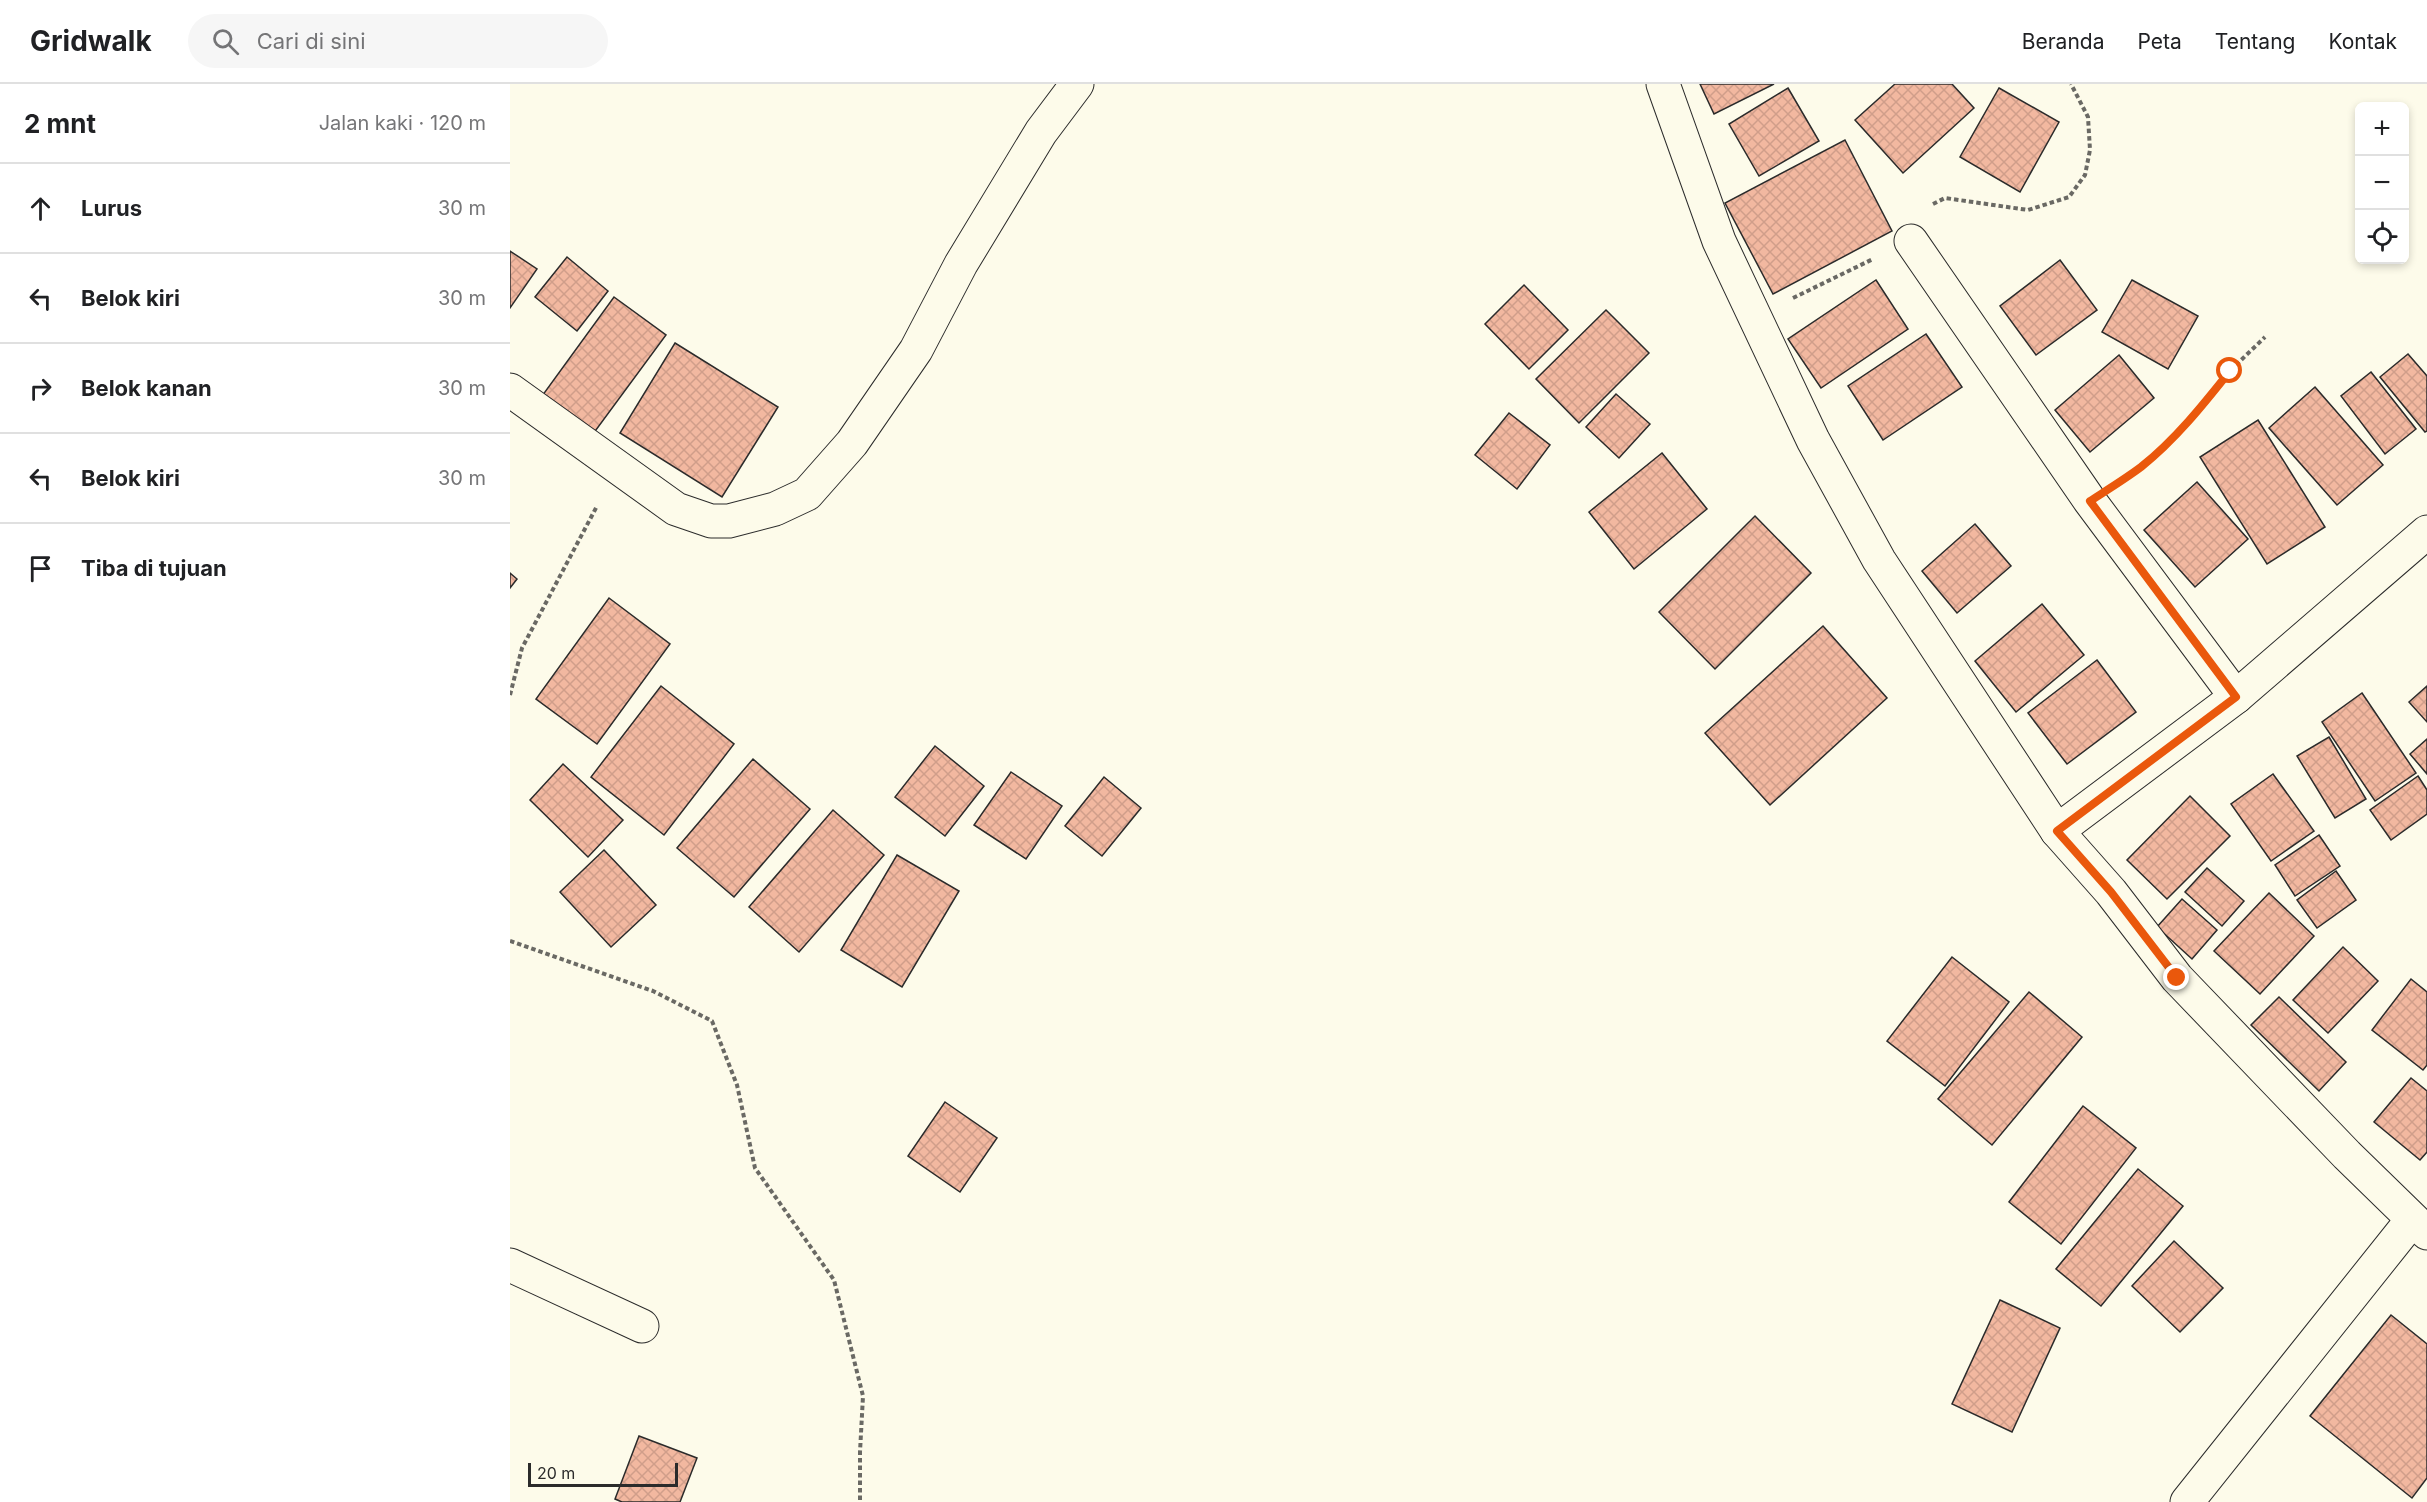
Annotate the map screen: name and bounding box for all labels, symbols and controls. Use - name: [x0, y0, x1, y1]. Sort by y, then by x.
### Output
- search box: [188, 14, 608, 68]
- text: Gridwalk: [30, 24, 152, 58]
- icon: search: [209, 25, 242, 58]
- text: Cari di sini: [257, 28, 366, 54]
- text: Beranda: [2022, 29, 2104, 54]
- text: Peta: [2137, 29, 2182, 54]
- text: Tentang: [2215, 29, 2295, 54]
- text: Kontak: [2328, 29, 2397, 54]
- map controls: [2355, 102, 2409, 264]
- button: +: [2355, 102, 2409, 156]
- text: 2 mnt: [24, 108, 96, 139]
- text: Jalan kaki · 120 m: [319, 111, 486, 135]
- button: −: [2355, 156, 2409, 210]
- icon: ahead: [24, 192, 57, 225]
- text: Lurus: [81, 195, 142, 221]
- text: 30 m: [438, 196, 486, 220]
- button: locate: [2355, 210, 2409, 264]
- icon: left: [24, 282, 57, 315]
- text: Belok kiri: [81, 285, 180, 311]
- text: 30 m: [438, 286, 486, 310]
- route start: [2216, 357, 2242, 383]
- icon: right: [24, 372, 57, 405]
- text: Belok kanan: [81, 375, 212, 401]
- text: 30 m: [438, 376, 486, 400]
- icon: left: [24, 462, 57, 495]
- text: Belok kiri: [81, 465, 180, 491]
- text: 30 m: [438, 466, 486, 490]
- icon: arrive: [24, 552, 57, 585]
- text: Tiba di tujuan: [81, 555, 227, 581]
- route end: [2163, 964, 2189, 990]
- scale bar: [528, 1460, 678, 1488]
- text: 20 m: [537, 1463, 575, 1483]

